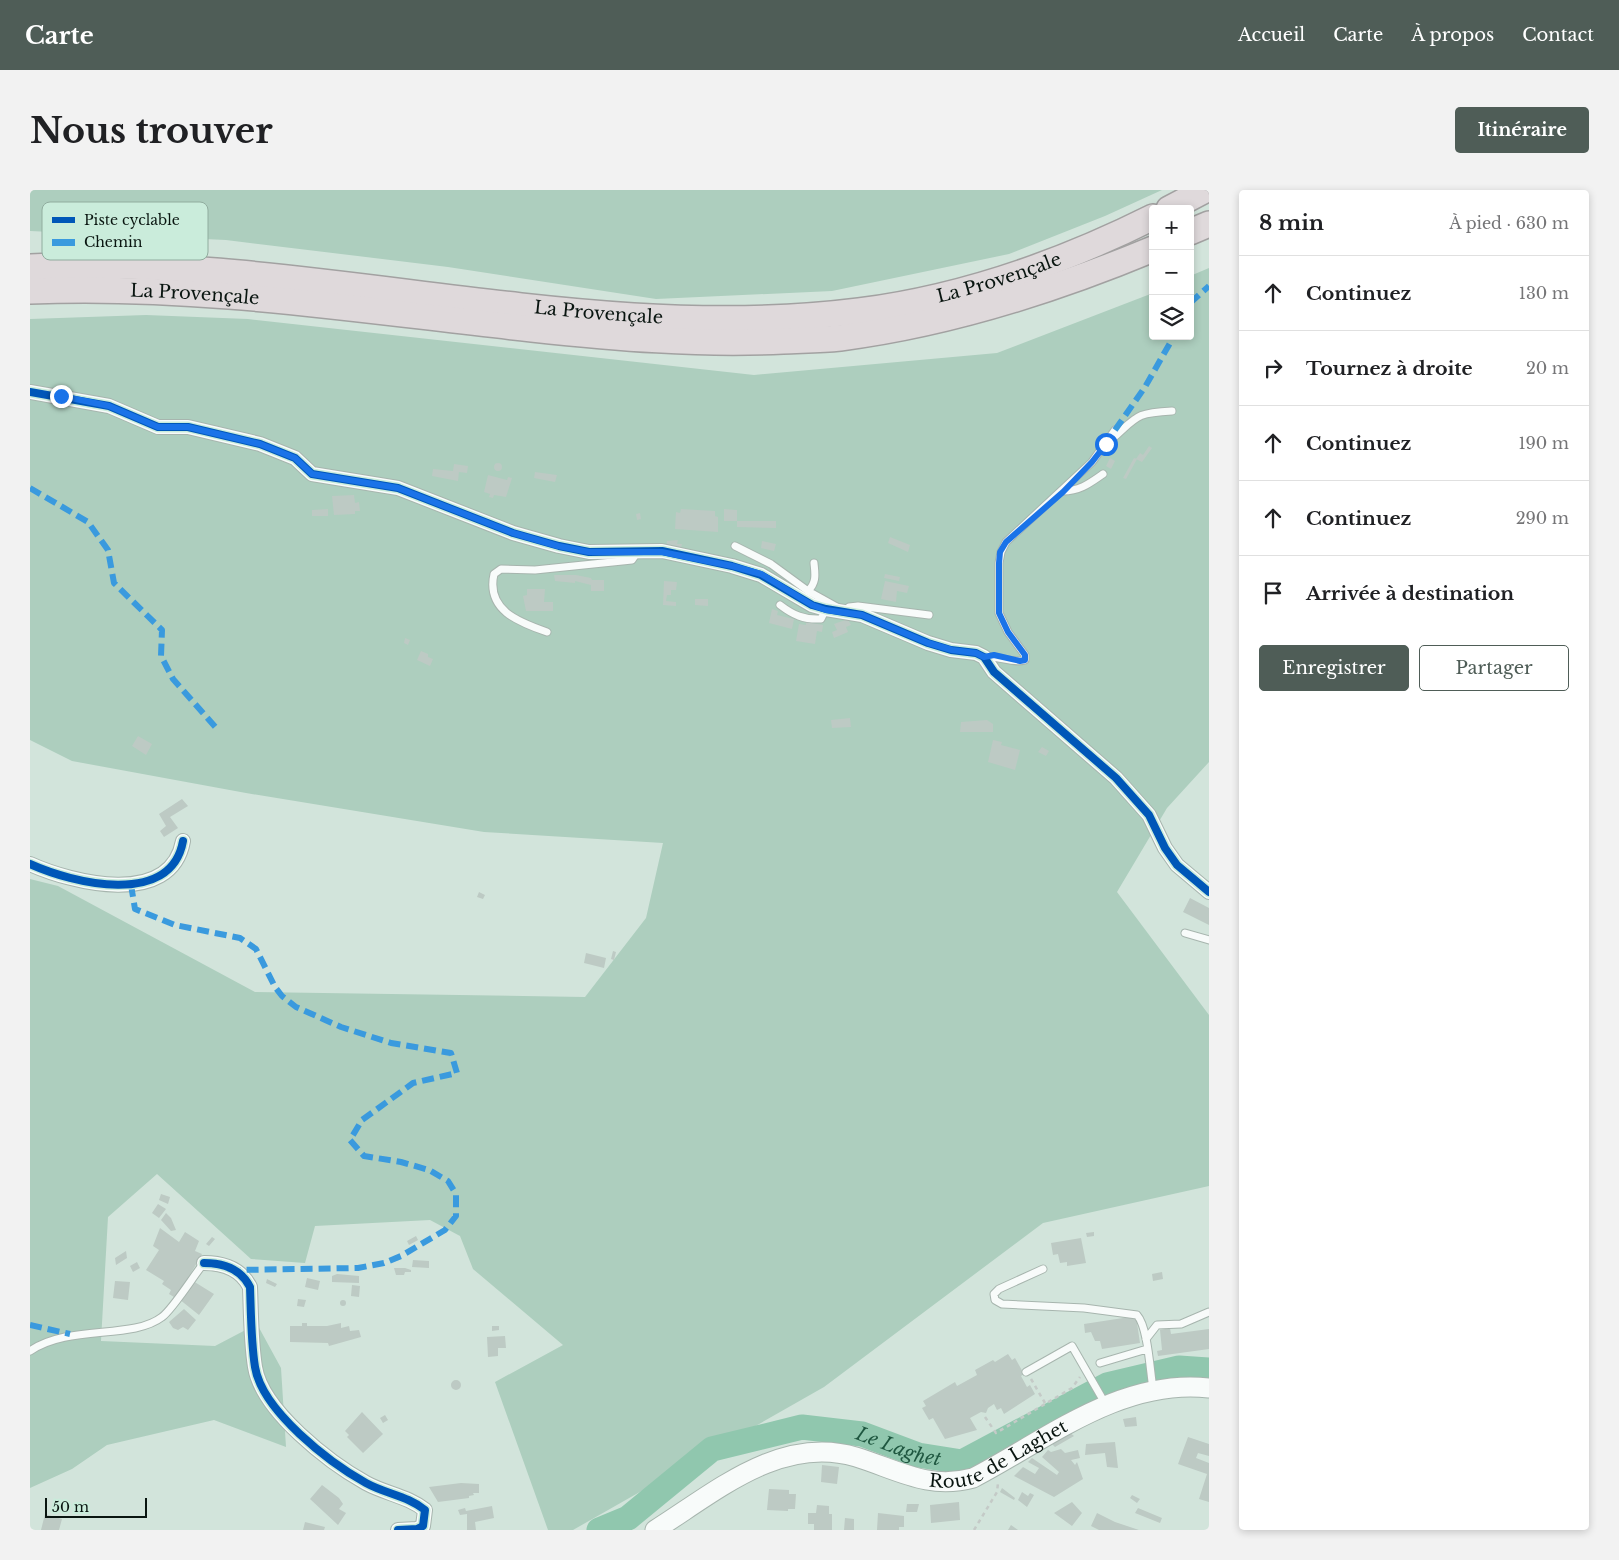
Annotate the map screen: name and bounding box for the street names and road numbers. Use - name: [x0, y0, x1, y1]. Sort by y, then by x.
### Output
- street label: La Provençale: [934, 248, 1064, 308]
- street label: La Provençale: [130, 280, 260, 310]
- street label: La Provençale: [533, 296, 664, 328]
- street label: Route de Laghet: [928, 1415, 1071, 1493]

